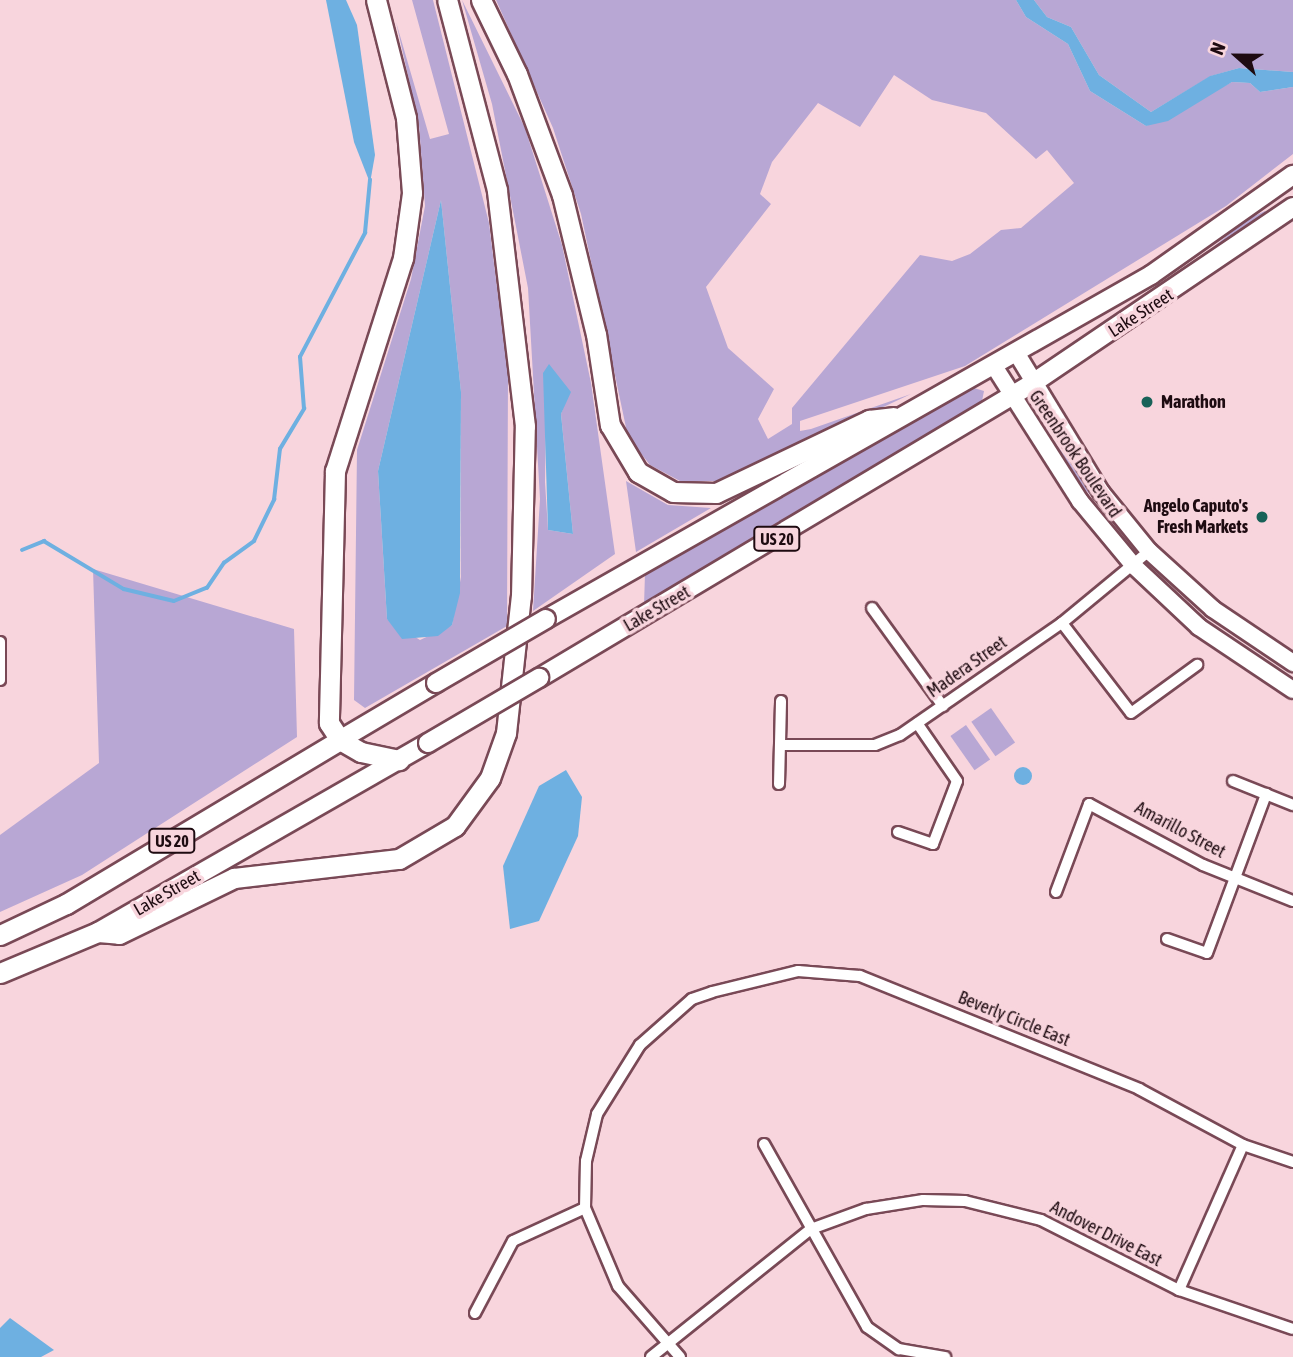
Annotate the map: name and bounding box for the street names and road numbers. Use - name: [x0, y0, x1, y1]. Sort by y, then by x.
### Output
- street label: Lake Street: [1104, 284, 1178, 342]
- street label: Greenbrook Boulevard: [1024, 386, 1126, 522]
- road number: US 20: [752, 526, 802, 552]
- street label: Lake Street: [620, 581, 694, 637]
- street label: Madera Street: [923, 632, 1011, 702]
- street label: Amarillo Street: [1131, 797, 1229, 863]
- road number: US 20: [148, 828, 196, 854]
- street label: Lake Street: [130, 865, 204, 921]
- street label: Beverly Circle East: [955, 987, 1073, 1051]
- street label: Andover Drive East: [1047, 1197, 1165, 1271]

